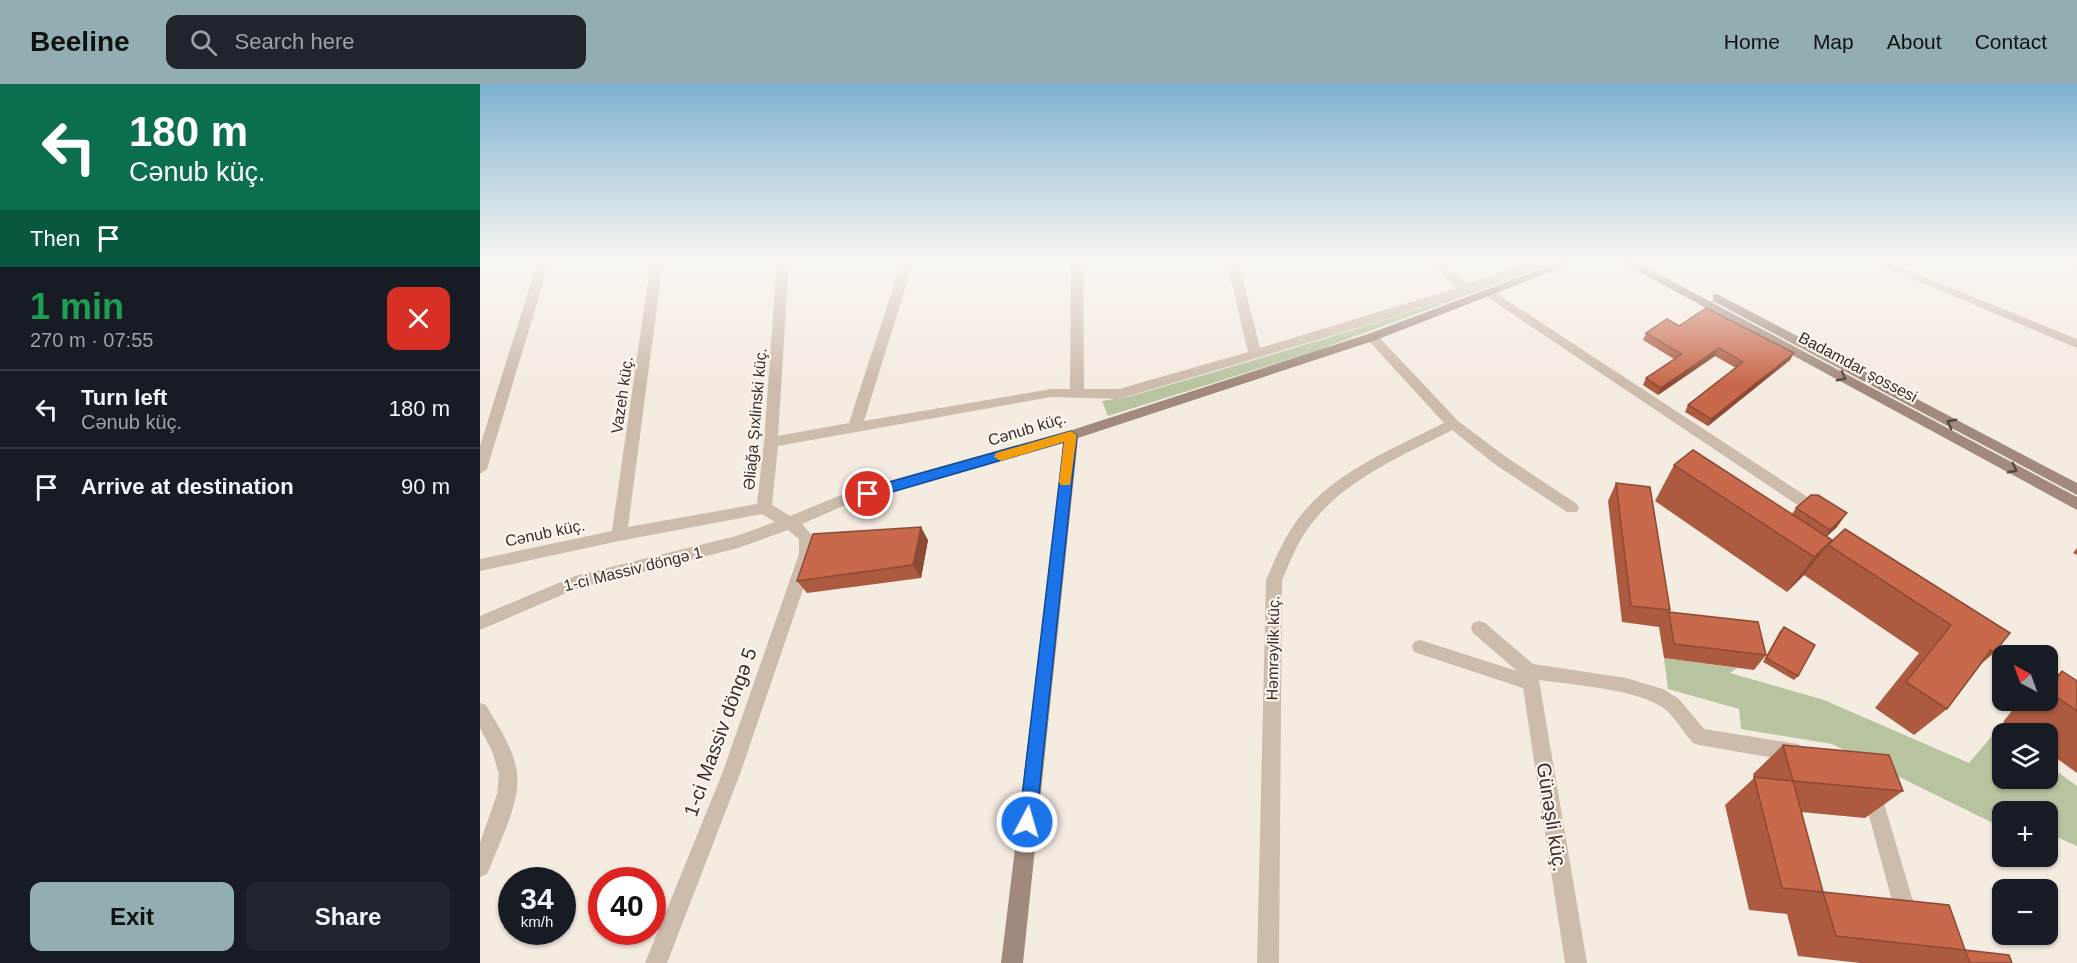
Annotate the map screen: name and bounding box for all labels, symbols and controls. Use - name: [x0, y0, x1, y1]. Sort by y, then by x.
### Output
- search box: [166, 15, 586, 69]
- text: Beeline: [30, 26, 130, 57]
- icon: search: [187, 26, 220, 59]
- text: Search here: [235, 29, 354, 54]
- text: Home: [1724, 30, 1780, 53]
- text: Map: [1813, 30, 1854, 53]
- text: About: [1887, 30, 1942, 53]
- text: Contact: [1975, 30, 2047, 53]
- icon: left: [30, 108, 108, 186]
- text: 180 m: [129, 108, 248, 155]
- text: Cənub küç.: [129, 157, 266, 187]
- icon: arrive: [92, 222, 125, 255]
- text: Then: [30, 226, 80, 251]
- text: 1 min: [30, 286, 124, 327]
- button: close: [387, 287, 450, 350]
- text: 270 m · 07:55: [30, 329, 153, 351]
- street label: Badamdar şossesi: [1796, 329, 1920, 405]
- street label: Əliağa Şıxlinski küç.: [740, 347, 770, 491]
- street label: Vazeh küç.: [608, 355, 636, 435]
- one-way arrow: [1835, 370, 1846, 381]
- text: Turn left: [81, 385, 167, 410]
- icon: left: [30, 393, 63, 426]
- text: 180 m: [389, 396, 450, 421]
- street label: Cənub küç.: [986, 409, 1068, 449]
- text: Cənub küç.: [81, 411, 182, 433]
- one-way arrow: [1947, 419, 1957, 430]
- one-way arrow: [2007, 462, 2018, 473]
- pin: [842, 468, 893, 519]
- icon: arrive: [30, 471, 63, 504]
- text: Arrive at destination: [81, 474, 294, 499]
- text: 90 m: [401, 474, 450, 499]
- icon: arrive: [851, 477, 884, 510]
- street label: Cənub küç.: [504, 516, 586, 550]
- street label: 1-ci Massiv döngə 1: [562, 544, 704, 594]
- street label: Həmrəylik küç.: [1264, 595, 1282, 701]
- street label: 1-ci Massiv döngə 5: [679, 645, 761, 819]
- north arrow: [1992, 645, 2058, 711]
- map controls: [1992, 645, 2058, 945]
- button: layers: [1992, 723, 2058, 789]
- street label: Günəşli küç.: [1533, 761, 1571, 873]
- position arrow: [995, 790, 1059, 854]
- button: +: [1992, 801, 2058, 867]
- speed limit sign: 40: [588, 867, 666, 945]
- button: −: [1992, 879, 2058, 945]
- button: Exit: [30, 882, 234, 951]
- button: Share: [246, 882, 450, 951]
- text: 34: [520, 882, 554, 915]
- text: km/h: [521, 913, 553, 930]

